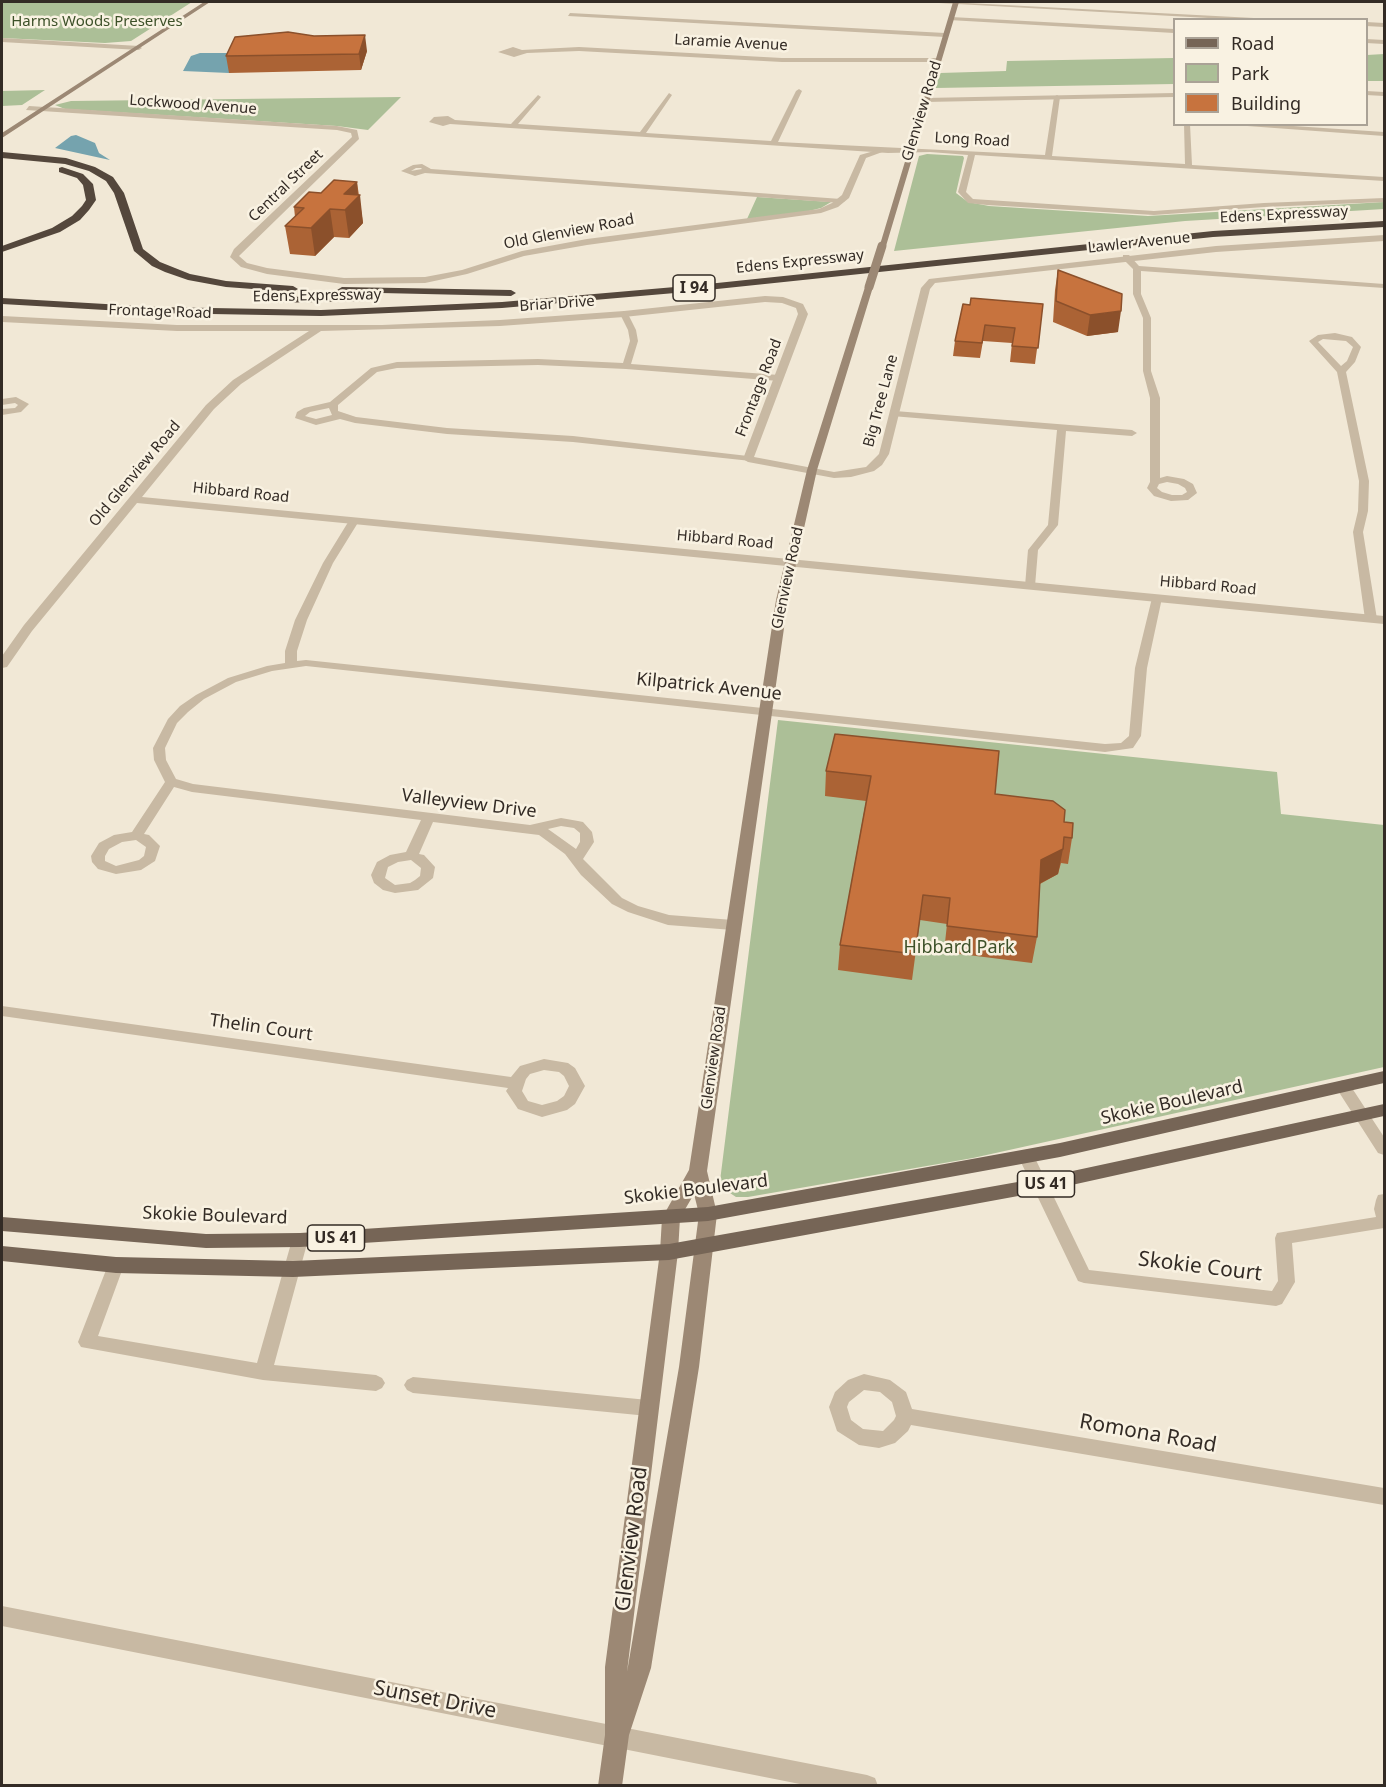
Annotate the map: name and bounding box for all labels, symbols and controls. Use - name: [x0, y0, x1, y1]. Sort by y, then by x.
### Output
- park label: Harms Woods Preserves: [11, 13, 183, 31]
- legend: [1173, 18, 1368, 126]
- street label: Laramie Avenue: [674, 31, 788, 55]
- text: Road: [1231, 31, 1274, 55]
- street label: Glenview Road: [898, 59, 946, 163]
- text: Park: [1231, 61, 1269, 85]
- text: Building: [1231, 91, 1301, 115]
- street label: Lockwood Avenue: [129, 92, 257, 118]
- street label: Long Road: [934, 129, 1010, 151]
- street label: Central Street: [245, 146, 327, 226]
- street label: Edens Expressway: [1219, 203, 1349, 227]
- street label: Old Glenview Road: [502, 211, 636, 253]
- street label: Lawler Avenue: [1087, 229, 1191, 257]
- street label: Edens Expressway: [735, 246, 865, 278]
- road number: I 94: [673, 275, 715, 301]
- street label: Edens Expressway: [253, 286, 381, 306]
- street label: Briar Drive: [519, 292, 595, 316]
- street label: Frontage Road: [108, 301, 212, 323]
- street label: Frontage Road: [732, 336, 786, 440]
- street label: Big Tree Lane: [860, 353, 902, 449]
- street label: Old Glenview Road: [85, 417, 185, 531]
- street label: Hibbard Road: [192, 479, 290, 507]
- street label: Glenview Road: [768, 525, 808, 631]
- street label: Hibbard Road: [676, 527, 774, 553]
- street label: Hibbard Road: [1159, 573, 1257, 599]
- street label: Kilpatrick Avenue: [635, 669, 783, 705]
- street label: Valleyview Drive: [400, 785, 538, 823]
- park label: Hibbard Park: [903, 937, 1015, 959]
- street label: Glenview Road: [698, 1005, 730, 1111]
- street label: Thelin Court: [208, 1010, 314, 1046]
- street label: Skokie Boulevard: [1099, 1076, 1245, 1130]
- street label: Skokie Boulevard: [623, 1170, 769, 1210]
- road number: US 41: [1018, 1171, 1074, 1197]
- street label: Skokie Boulevard: [142, 1203, 288, 1229]
- road number: US 41: [308, 1225, 364, 1251]
- street label: Skokie Court: [1137, 1247, 1263, 1287]
- street label: Romona Road: [1077, 1410, 1219, 1458]
- street label: Glenview Road: [611, 1465, 653, 1613]
- street label: Sunset Drive: [372, 1676, 498, 1724]

